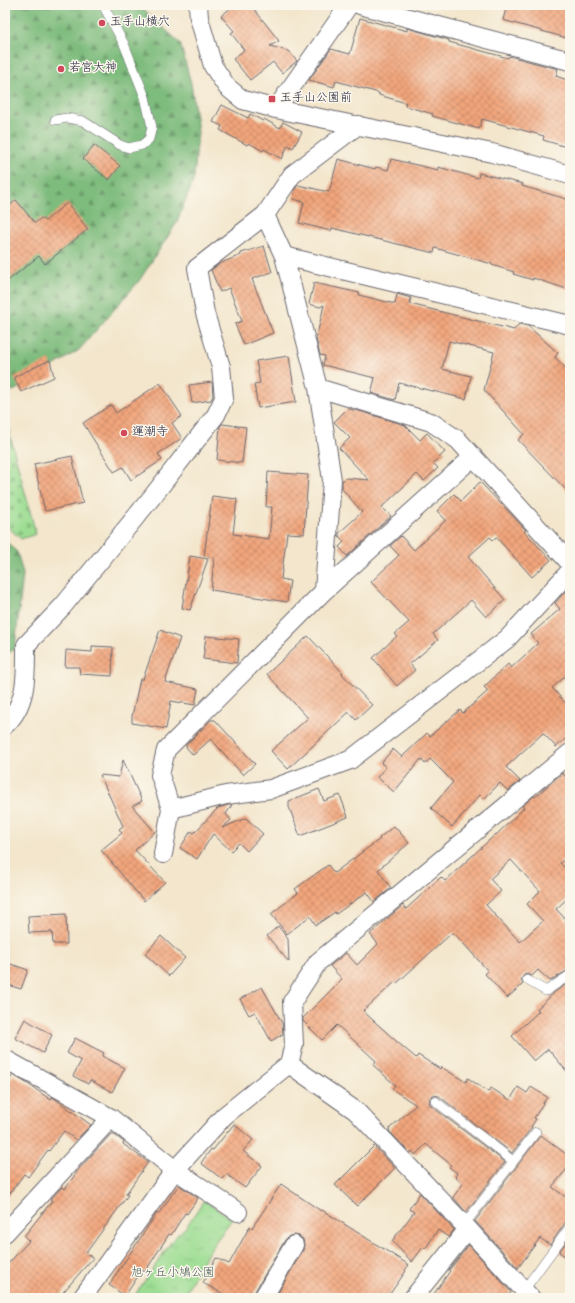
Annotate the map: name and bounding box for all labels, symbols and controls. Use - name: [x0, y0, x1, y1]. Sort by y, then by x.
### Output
- place label: 玉手山横穴: [110, 15, 170, 30]
- marker: 玉手山横穴: [97, 18, 107, 28]
- place label: 若宮大神: [69, 61, 117, 76]
- marker: 若宮大神: [56, 64, 66, 74]
- place label: 玉手山公園前: [280, 91, 352, 106]
- marker: 玉手山公園前: [267, 94, 277, 104]
- place label: 運潮寺: [132, 425, 168, 440]
- marker: 運潮寺: [119, 428, 129, 438]
- park label: 旭ヶ丘小鳩公園: [131, 1266, 215, 1281]

